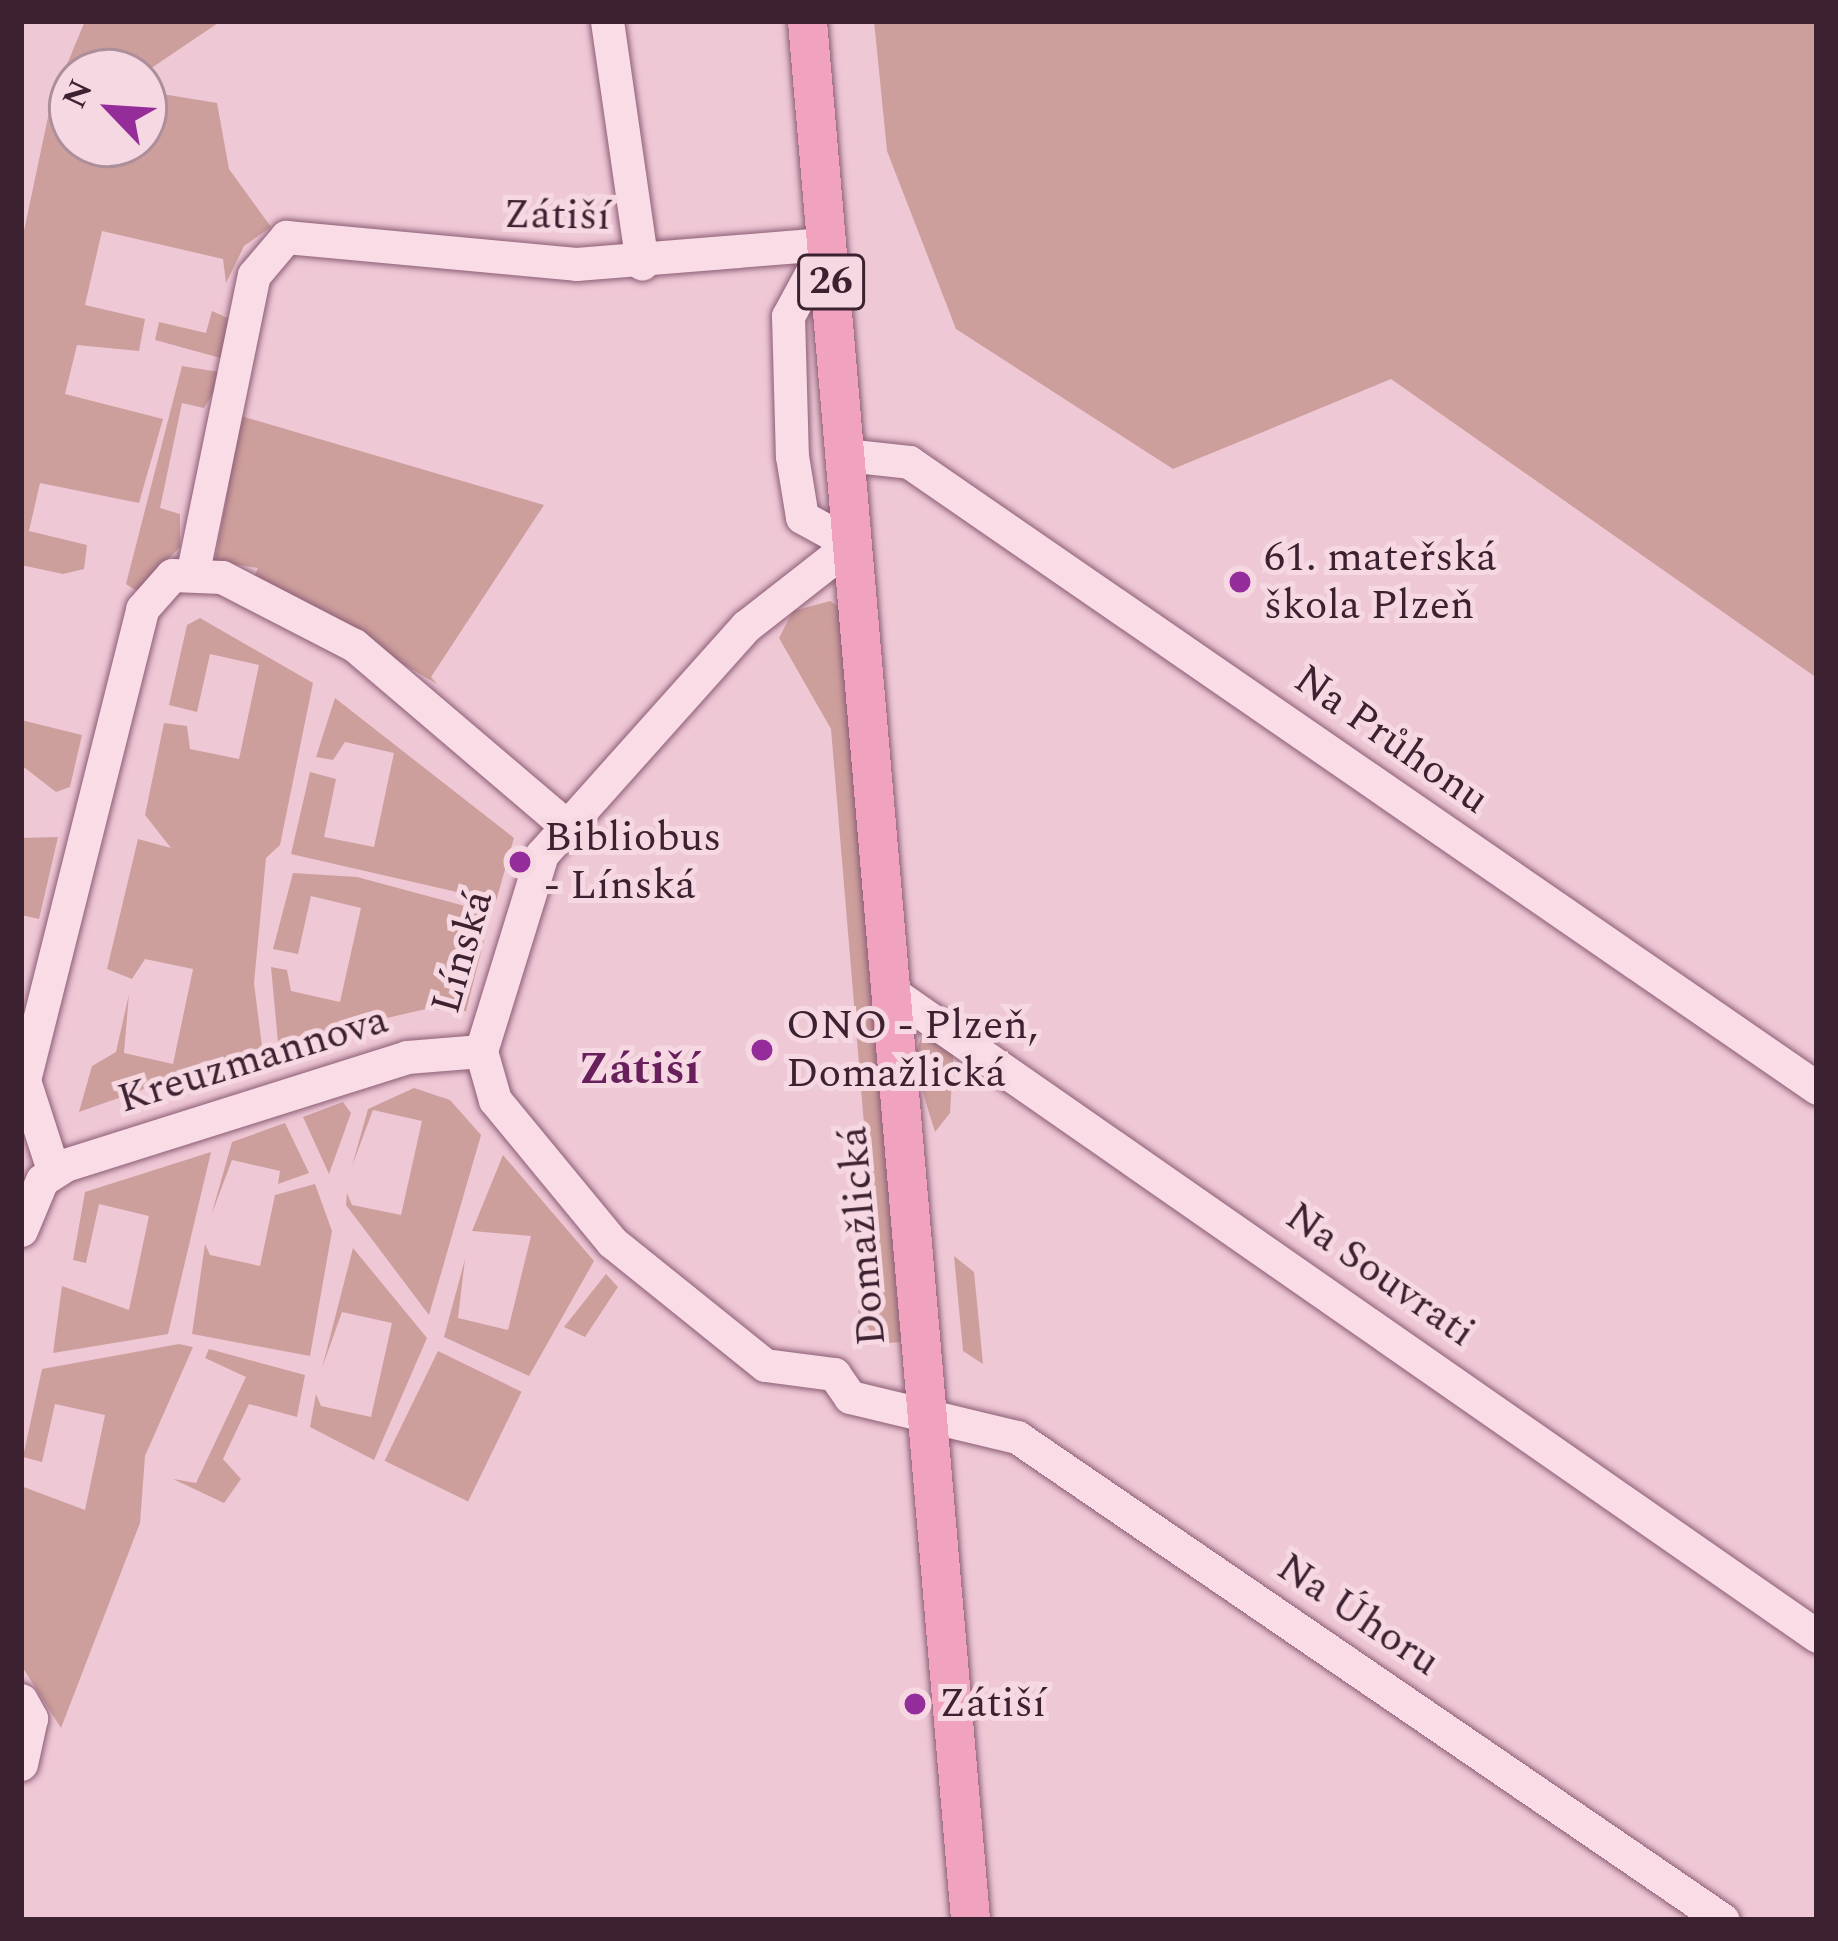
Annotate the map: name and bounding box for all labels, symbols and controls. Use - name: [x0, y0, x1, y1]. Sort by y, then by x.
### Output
- north arrow: [48, 48, 168, 168]
- text: N: [50, 71, 106, 117]
- street label: Zátiší: [503, 190, 611, 242]
- road number: 26: [795, 249, 867, 315]
- place label: 61. mateřská škola Plzeň: [1264, 533, 1497, 632]
- marker: 61. mateřská škola Plzeň: [1227, 569, 1253, 595]
- street label: Na Průhonu: [1284, 655, 1498, 825]
- place label: Bibliobus - Línská: [544, 813, 721, 912]
- marker: Bibliobus - Línská: [507, 849, 533, 875]
- street label: Línská: [421, 885, 505, 1019]
- street label: Kreuzmannova: [112, 995, 394, 1125]
- place label: ONO - Plzeň, Domažlická: [786, 1001, 1038, 1100]
- marker: ONO - Plzeň, Domažlická: [749, 1037, 775, 1063]
- district label: Zátiší: [578, 1043, 700, 1097]
- street label: Domažlická: [828, 1124, 898, 1348]
- street label: Na Souvrati: [1276, 1191, 1484, 1359]
- street label: Na Úhoru: [1267, 1542, 1449, 1688]
- place label: Zátiší: [939, 1679, 1046, 1729]
- marker: Zátiší: [902, 1691, 928, 1717]

